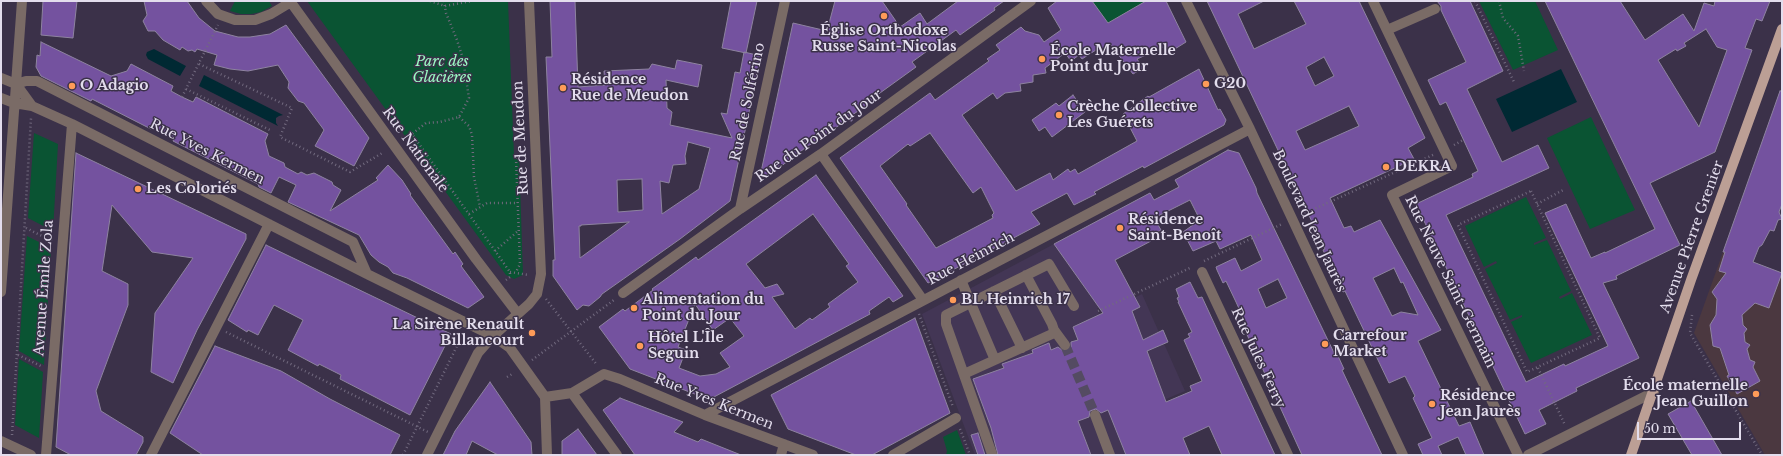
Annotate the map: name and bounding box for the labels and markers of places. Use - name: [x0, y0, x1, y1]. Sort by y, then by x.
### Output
- marker: Église Orthodoxe Russe Saint-Nicolas: [879, 11, 889, 21]
- place label: Église Orthodoxe Russe Saint-Nicolas: [812, 23, 956, 56]
- place label: École Maternelle Point du Jour: [1050, 43, 1176, 76]
- marker: École Maternelle Point du Jour: [1037, 54, 1047, 64]
- place label: Résidence Rue de Meudon: [571, 72, 689, 104]
- place label: G20: [1214, 76, 1246, 92]
- place label: O Adagio: [80, 78, 149, 94]
- marker: G20: [1201, 79, 1211, 89]
- marker: O Adagio: [67, 81, 77, 91]
- marker: Résidence Rue de Meudon: [558, 83, 568, 93]
- place label: Crèche Collective Les Guérets: [1067, 99, 1197, 132]
- marker: Crèche Collective Les Guérets: [1054, 110, 1064, 120]
- place label: DEKRA: [1394, 159, 1452, 175]
- marker: DEKRA: [1381, 162, 1391, 172]
- place label: Les Coloriés: [146, 181, 237, 197]
- marker: Les Coloriés: [133, 184, 143, 194]
- place label: Résidence Saint-Benoît: [1128, 212, 1221, 244]
- marker: Résidence Saint-Benoît: [1115, 223, 1125, 233]
- place label: Alimentation du Point du Jour: [642, 292, 764, 324]
- place label: BL Heinrich 17: [961, 292, 1070, 308]
- marker: BL Heinrich 17: [948, 295, 958, 305]
- marker: Alimentation du Point du Jour: [629, 303, 639, 313]
- place label: La Sirène Renault Billancourt: [392, 317, 524, 350]
- marker: La Sirène Renault Billancourt: [527, 328, 537, 338]
- place label: Carrefour Market: [1333, 328, 1407, 360]
- place label: Hôtel L'Île Seguin: [648, 330, 724, 362]
- marker: Carrefour Market: [1320, 339, 1330, 349]
- marker: Hôtel L'Île Seguin: [635, 341, 645, 351]
- place label: École maternelle Jean Guillon: [1623, 378, 1748, 410]
- place label: Résidence Jean Jaurès: [1440, 388, 1520, 420]
- marker: École maternelle Jean Guillon: [1751, 389, 1761, 399]
- marker: Résidence Jean Jaurès: [1427, 399, 1437, 409]

